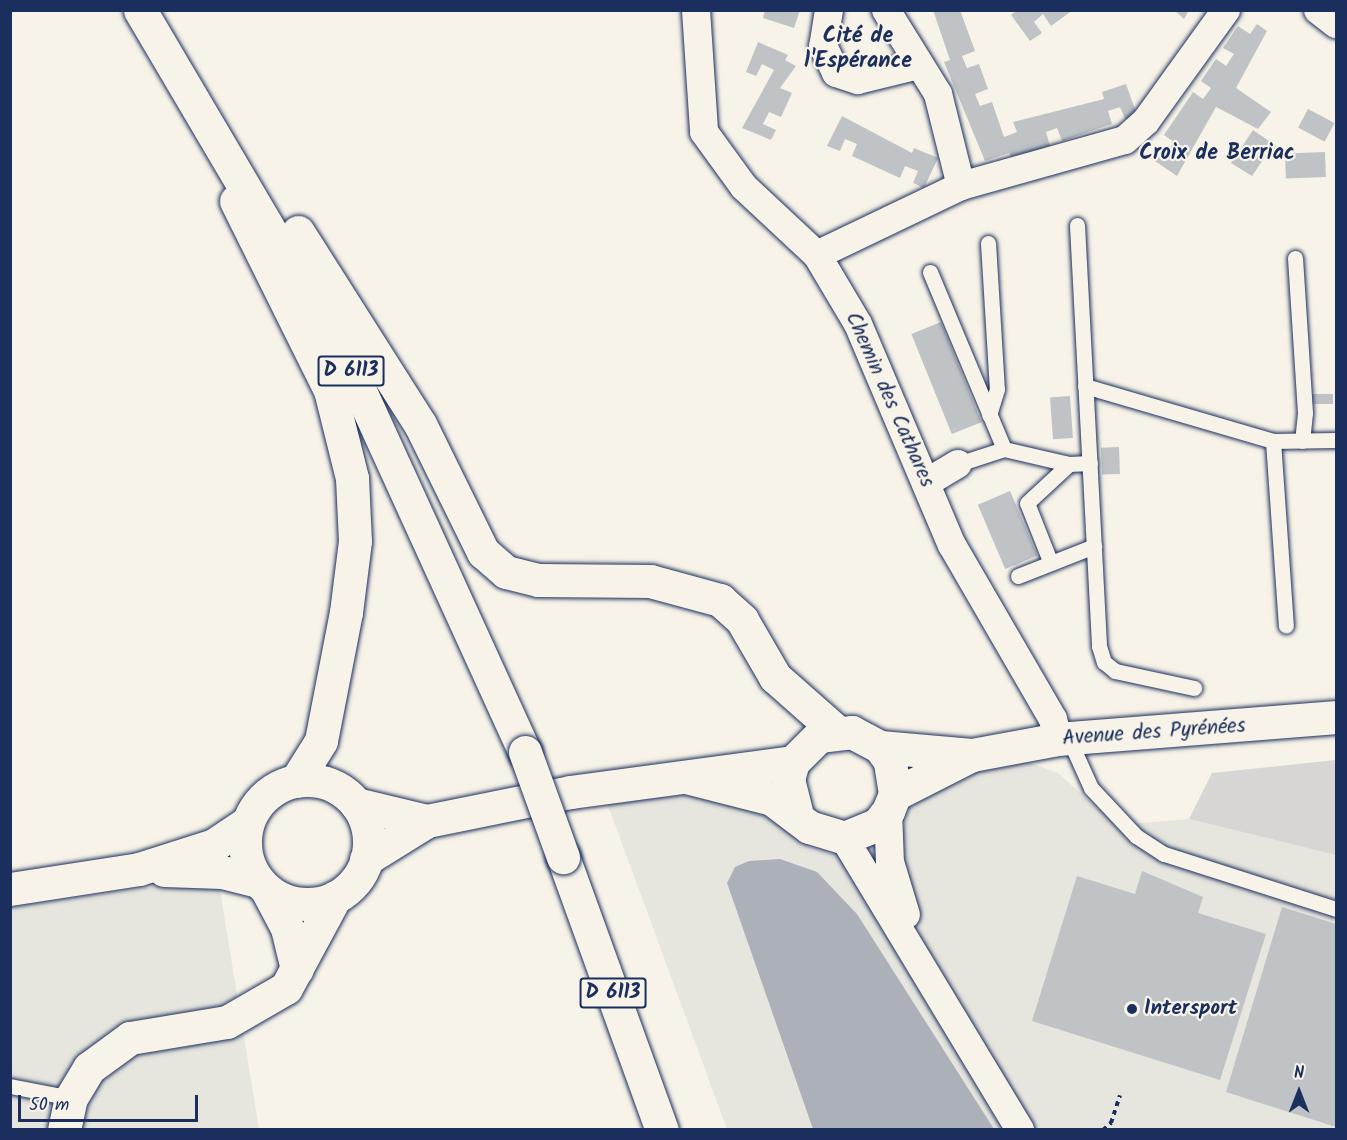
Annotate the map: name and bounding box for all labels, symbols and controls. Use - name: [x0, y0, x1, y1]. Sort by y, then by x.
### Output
- district label: Cité de l'Espérance: [804, 23, 912, 74]
- district label: Croix de Berriac: [1139, 141, 1295, 167]
- street label: Chemin des Cathares: [839, 309, 939, 491]
- road number: D 6113: [316, 354, 386, 388]
- street label: Avenue des Pyrénées: [1061, 714, 1247, 752]
- road number: D 6113: [578, 976, 648, 1010]
- place label: Intersport: [1144, 996, 1237, 1022]
- marker: Intersport: [1125, 1002, 1139, 1016]
- text: N: [1294, 1061, 1304, 1086]
- north arrow: [1269, 1062, 1329, 1122]
- scale bar: [21, 1083, 201, 1121]
- text: 50 m: [29, 1091, 69, 1120]

